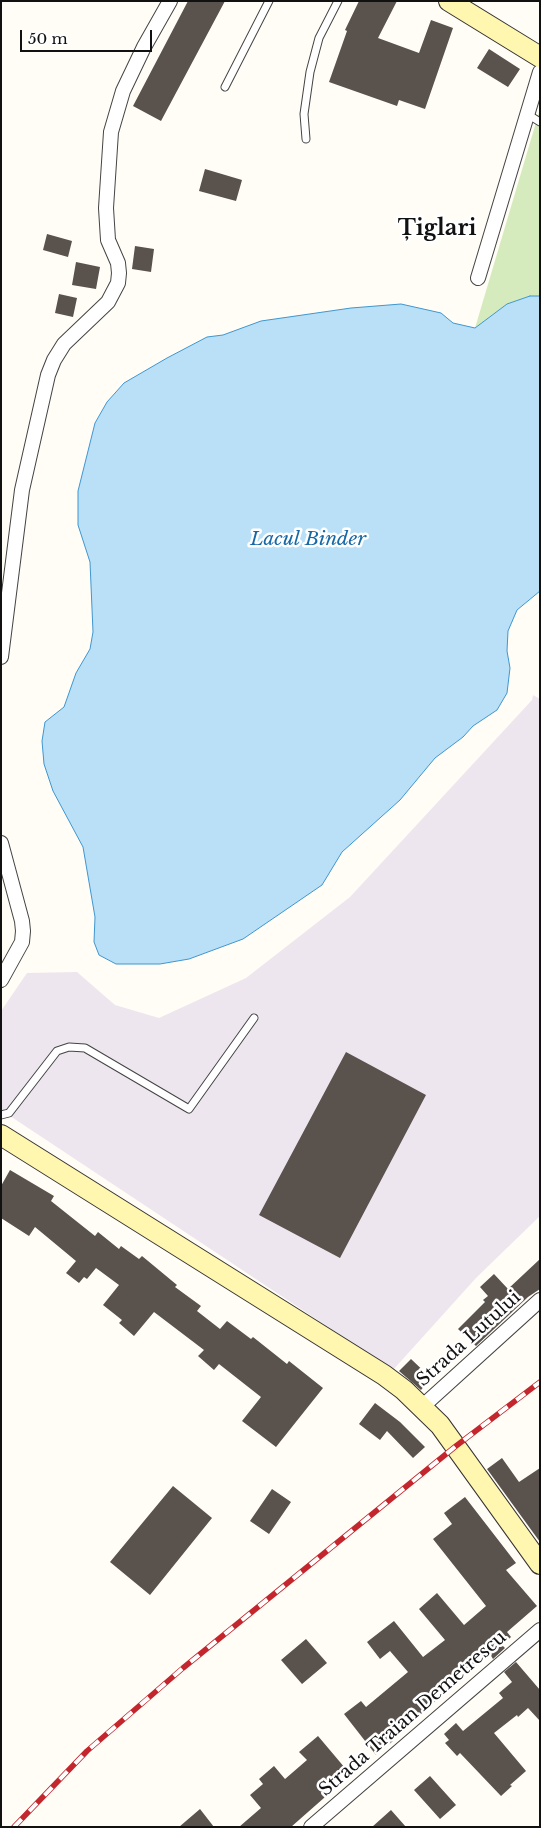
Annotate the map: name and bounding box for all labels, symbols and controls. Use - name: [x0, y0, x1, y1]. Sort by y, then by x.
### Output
- scale bar: [22, 20, 155, 52]
- text: 50 m: [28, 29, 68, 48]
- district label: Țiglari: [398, 216, 476, 242]
- water label: Lacul Binder: [250, 529, 366, 551]
- street label: Strada Lutului: [413, 1287, 525, 1391]
- street label: Strada Traian Demetrescu: [315, 1627, 511, 1801]

